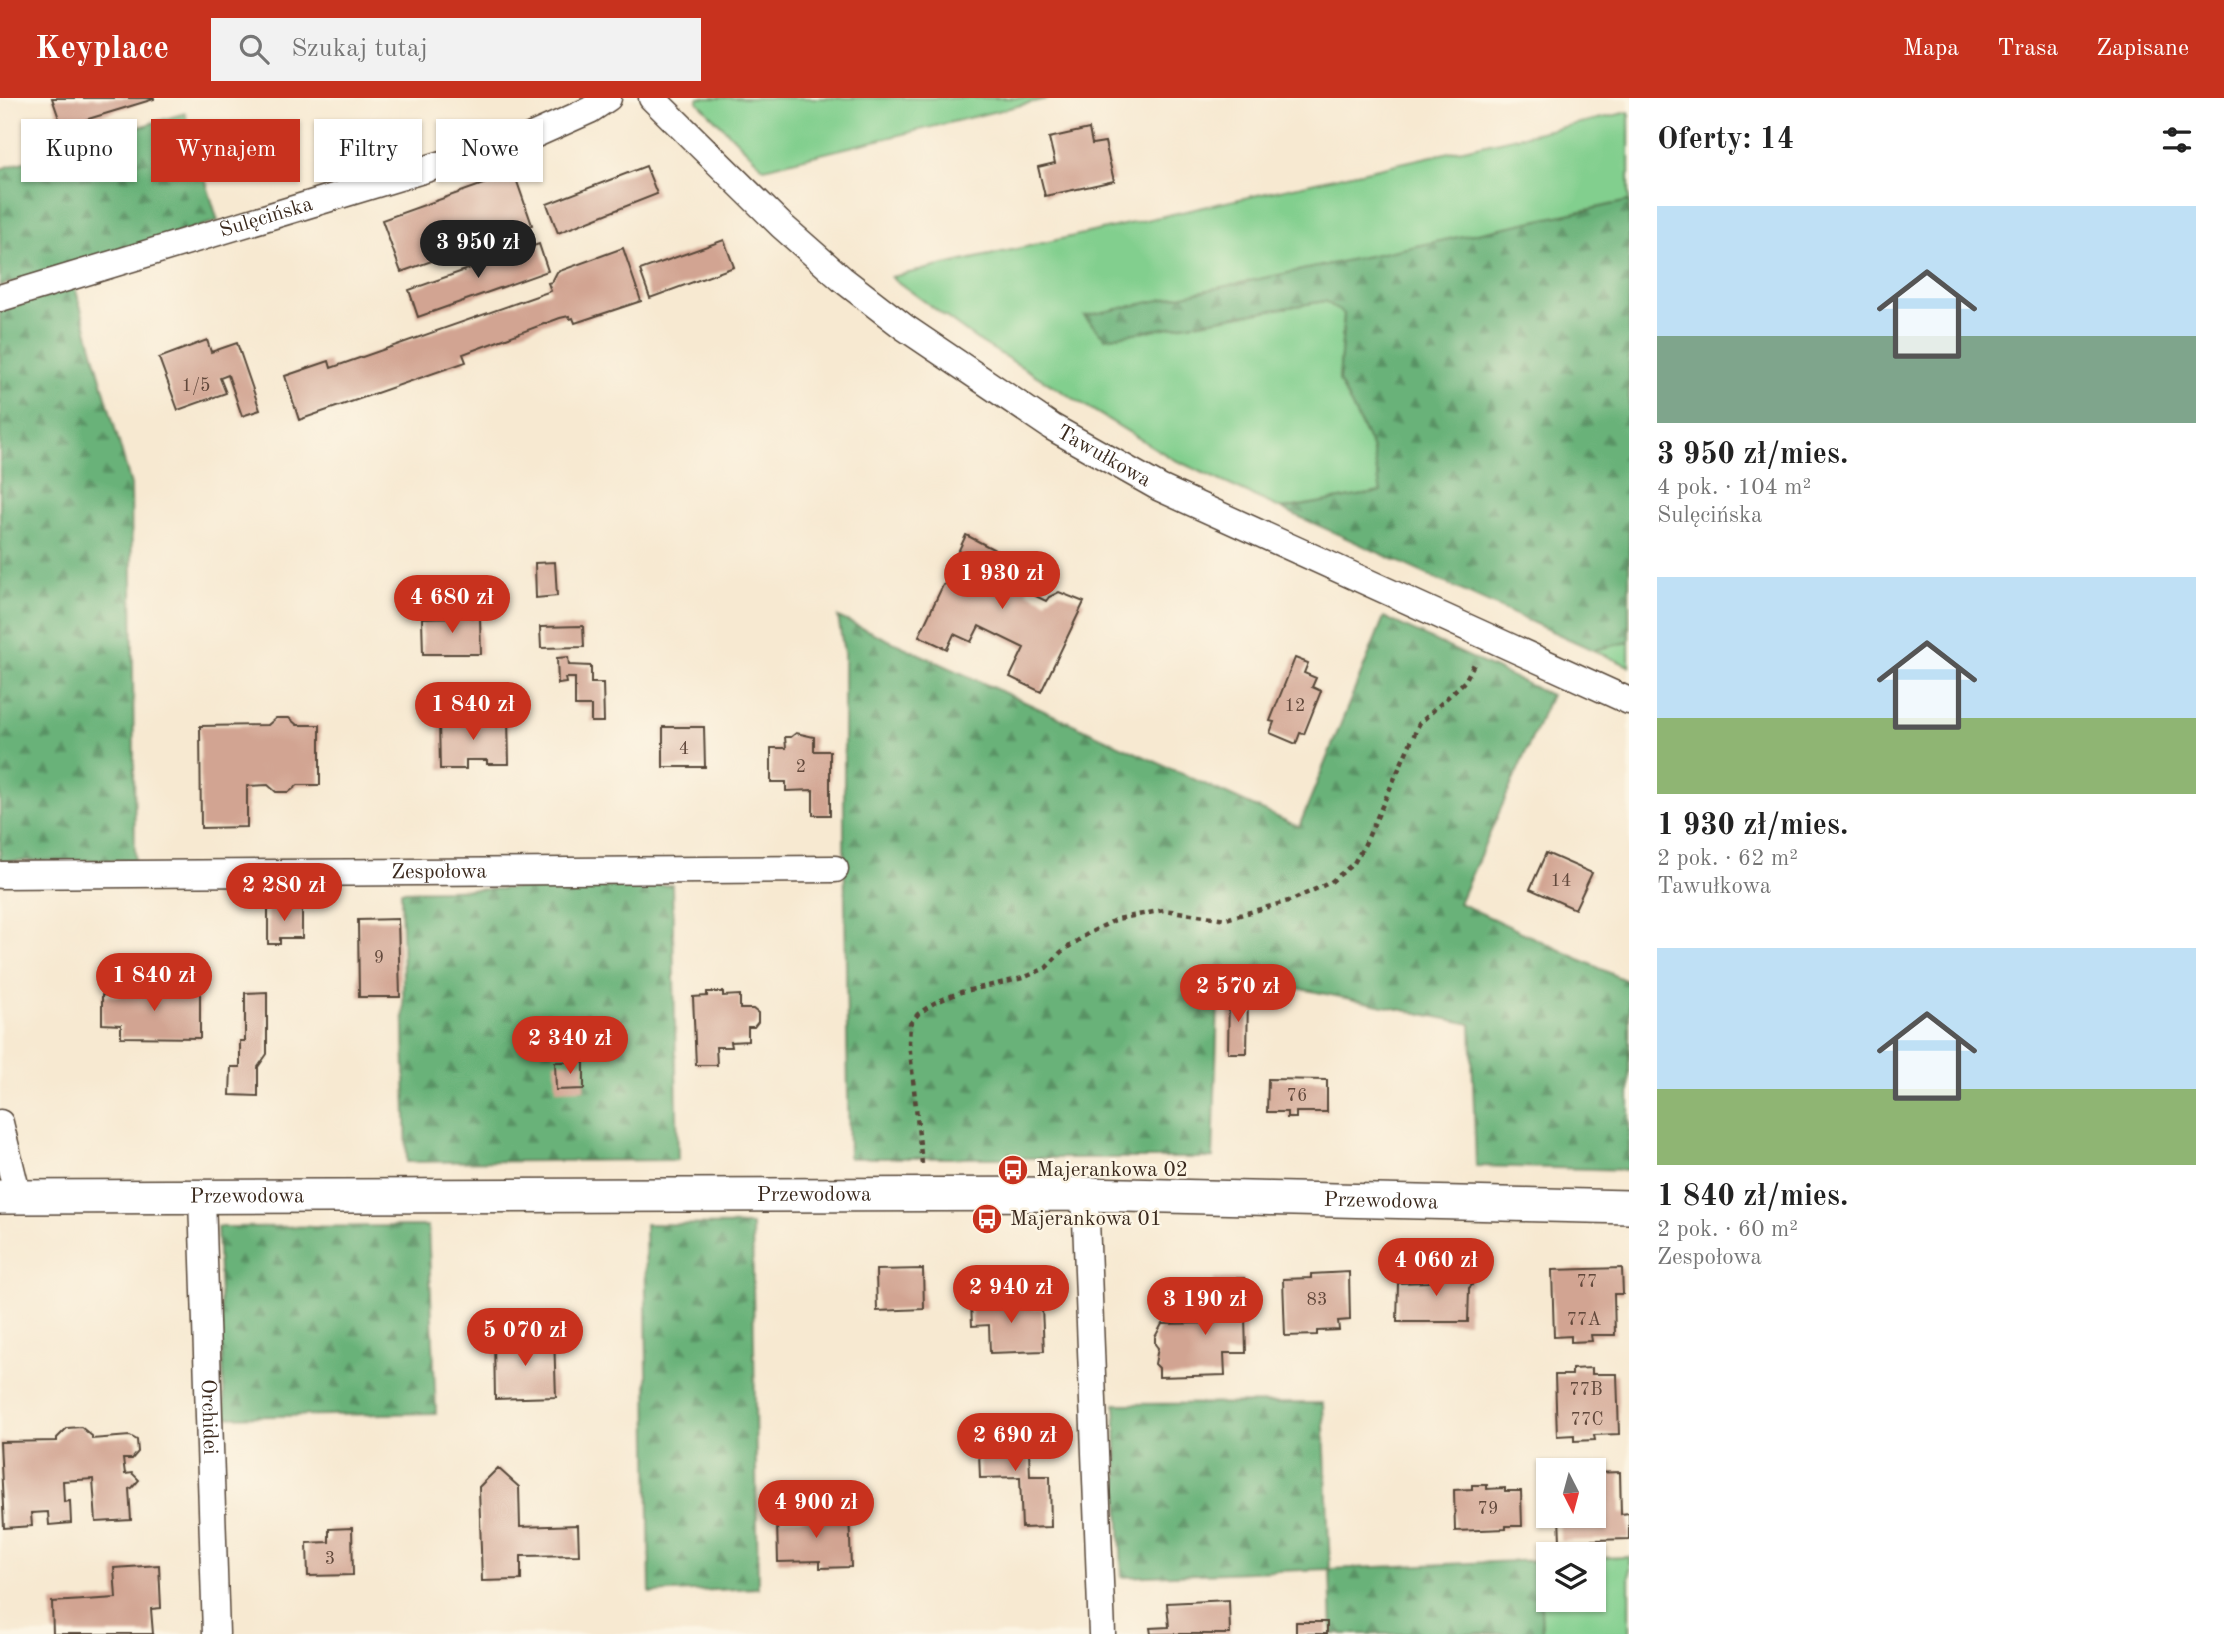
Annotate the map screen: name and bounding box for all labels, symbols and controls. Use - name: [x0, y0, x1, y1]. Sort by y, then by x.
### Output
- search box: [211, 18, 701, 81]
- icon: search: [235, 30, 273, 68]
- text: Keyplace: [35, 33, 169, 66]
- text: Szukaj tutaj: [291, 36, 428, 62]
- text: Mapa: [1903, 37, 1959, 61]
- text: Trasa: [1997, 37, 2058, 61]
- text: Zapisane: [2096, 37, 2189, 61]
- chip: Kupno: [21, 119, 137, 182]
- chip: Wynajem: [151, 119, 300, 182]
- chip: Filtry: [314, 119, 422, 182]
- chip: Nowe: [436, 119, 543, 182]
- icon: filters: [2158, 121, 2196, 159]
- text: Oferty: 14: [1657, 125, 1794, 155]
- street label: Sulęcińska: [217, 193, 315, 241]
- pin: 3 950 zł: [406, 220, 550, 280]
- text: 3 950 zł: [436, 231, 520, 254]
- icon: home: [1864, 251, 1990, 377]
- house number: 1/5: [182, 377, 210, 395]
- street label: Tawułkowa: [1053, 422, 1154, 491]
- text: 3 950 zł/mies.: [1657, 440, 1848, 470]
- text: 4 pok. · 104 m²: [1657, 476, 1811, 499]
- text: Sulęcińska: [1657, 504, 1762, 527]
- pin: 1 930 zł: [930, 552, 1074, 611]
- text: 1 930 zł: [960, 562, 1044, 585]
- pin: 4 680 zł: [380, 575, 524, 635]
- text: 4 680 zł: [410, 586, 494, 609]
- icon: home: [1864, 622, 1990, 748]
- pin: 1 840 zł: [401, 682, 545, 742]
- text: 1 840 zł: [431, 693, 515, 716]
- house number: 12: [1285, 697, 1305, 715]
- house number: 4: [679, 740, 689, 758]
- house number: 2: [796, 758, 806, 776]
- text: 1 930 zł/mies.: [1657, 811, 1848, 841]
- text: 2 pok. · 62 m²: [1657, 847, 1798, 870]
- street label: Zespołowa: [391, 861, 487, 883]
- pin: 2 280 zł: [212, 864, 356, 923]
- house number: 14: [1551, 872, 1571, 890]
- text: 2 280 zł: [242, 874, 326, 897]
- text: Tawułkowa: [1657, 875, 1771, 898]
- house number: 9: [374, 949, 384, 967]
- pin: 1 840 zł: [82, 954, 226, 1013]
- text: 1 840 zł: [112, 964, 196, 987]
- pin: 2 570 zł: [1166, 964, 1310, 1024]
- text: 2 570 zł: [1196, 975, 1280, 998]
- icon: home: [1864, 993, 1990, 1119]
- pin: 2 340 zł: [498, 1016, 642, 1076]
- text: 2 340 zł: [528, 1027, 612, 1050]
- house number: 76: [1287, 1087, 1307, 1105]
- bus stop icon: Majerankowa 02: [996, 1153, 1030, 1187]
- place label: Majerankowa 02: [1036, 1160, 1188, 1181]
- text: 1 840 zł/mies.: [1657, 1182, 1848, 1212]
- street label: Przewodowa: [757, 1184, 871, 1205]
- street label: Przewodowa: [190, 1186, 304, 1207]
- street label: Przewodowa: [1323, 1189, 1438, 1213]
- bus stop icon: Majerankowa 01: [970, 1202, 1004, 1236]
- place label: Majerankowa 01: [1010, 1209, 1162, 1230]
- text: 2 pok. · 60 m²: [1657, 1218, 1798, 1241]
- pin: 4 060 zł: [1364, 1238, 1508, 1298]
- text: Zespołowa: [1657, 1246, 1762, 1269]
- text: 4 060 zł: [1394, 1249, 1478, 1272]
- pin: 2 940 zł: [939, 1266, 1083, 1325]
- house number: 77: [1577, 1273, 1597, 1291]
- text: 2 940 zł: [969, 1276, 1053, 1299]
- pin: 3 190 zł: [1133, 1278, 1277, 1337]
- text: 3 190 zł: [1163, 1288, 1247, 1311]
- house number: 83: [1307, 1291, 1327, 1309]
- pin: 5 070 zł: [453, 1308, 597, 1368]
- house number: 77A: [1567, 1311, 1602, 1329]
- text: 5 070 zł: [483, 1319, 567, 1342]
- street label: Orchidei: [197, 1379, 221, 1455]
- house number: 77B: [1569, 1381, 1603, 1399]
- house number: 77C: [1571, 1411, 1603, 1429]
- pin: 2 690 zł: [943, 1414, 1087, 1473]
- text: 2 690 zł: [973, 1424, 1057, 1447]
- north arrow: [1536, 1458, 1606, 1528]
- map controls: [1536, 1458, 1606, 1612]
- pin: 4 900 zł: [744, 1480, 888, 1540]
- text: 4 900 zł: [774, 1491, 858, 1514]
- house number: 79: [1478, 1500, 1498, 1518]
- button: layers: [1536, 1542, 1606, 1612]
- house number: 3: [325, 1550, 335, 1568]

